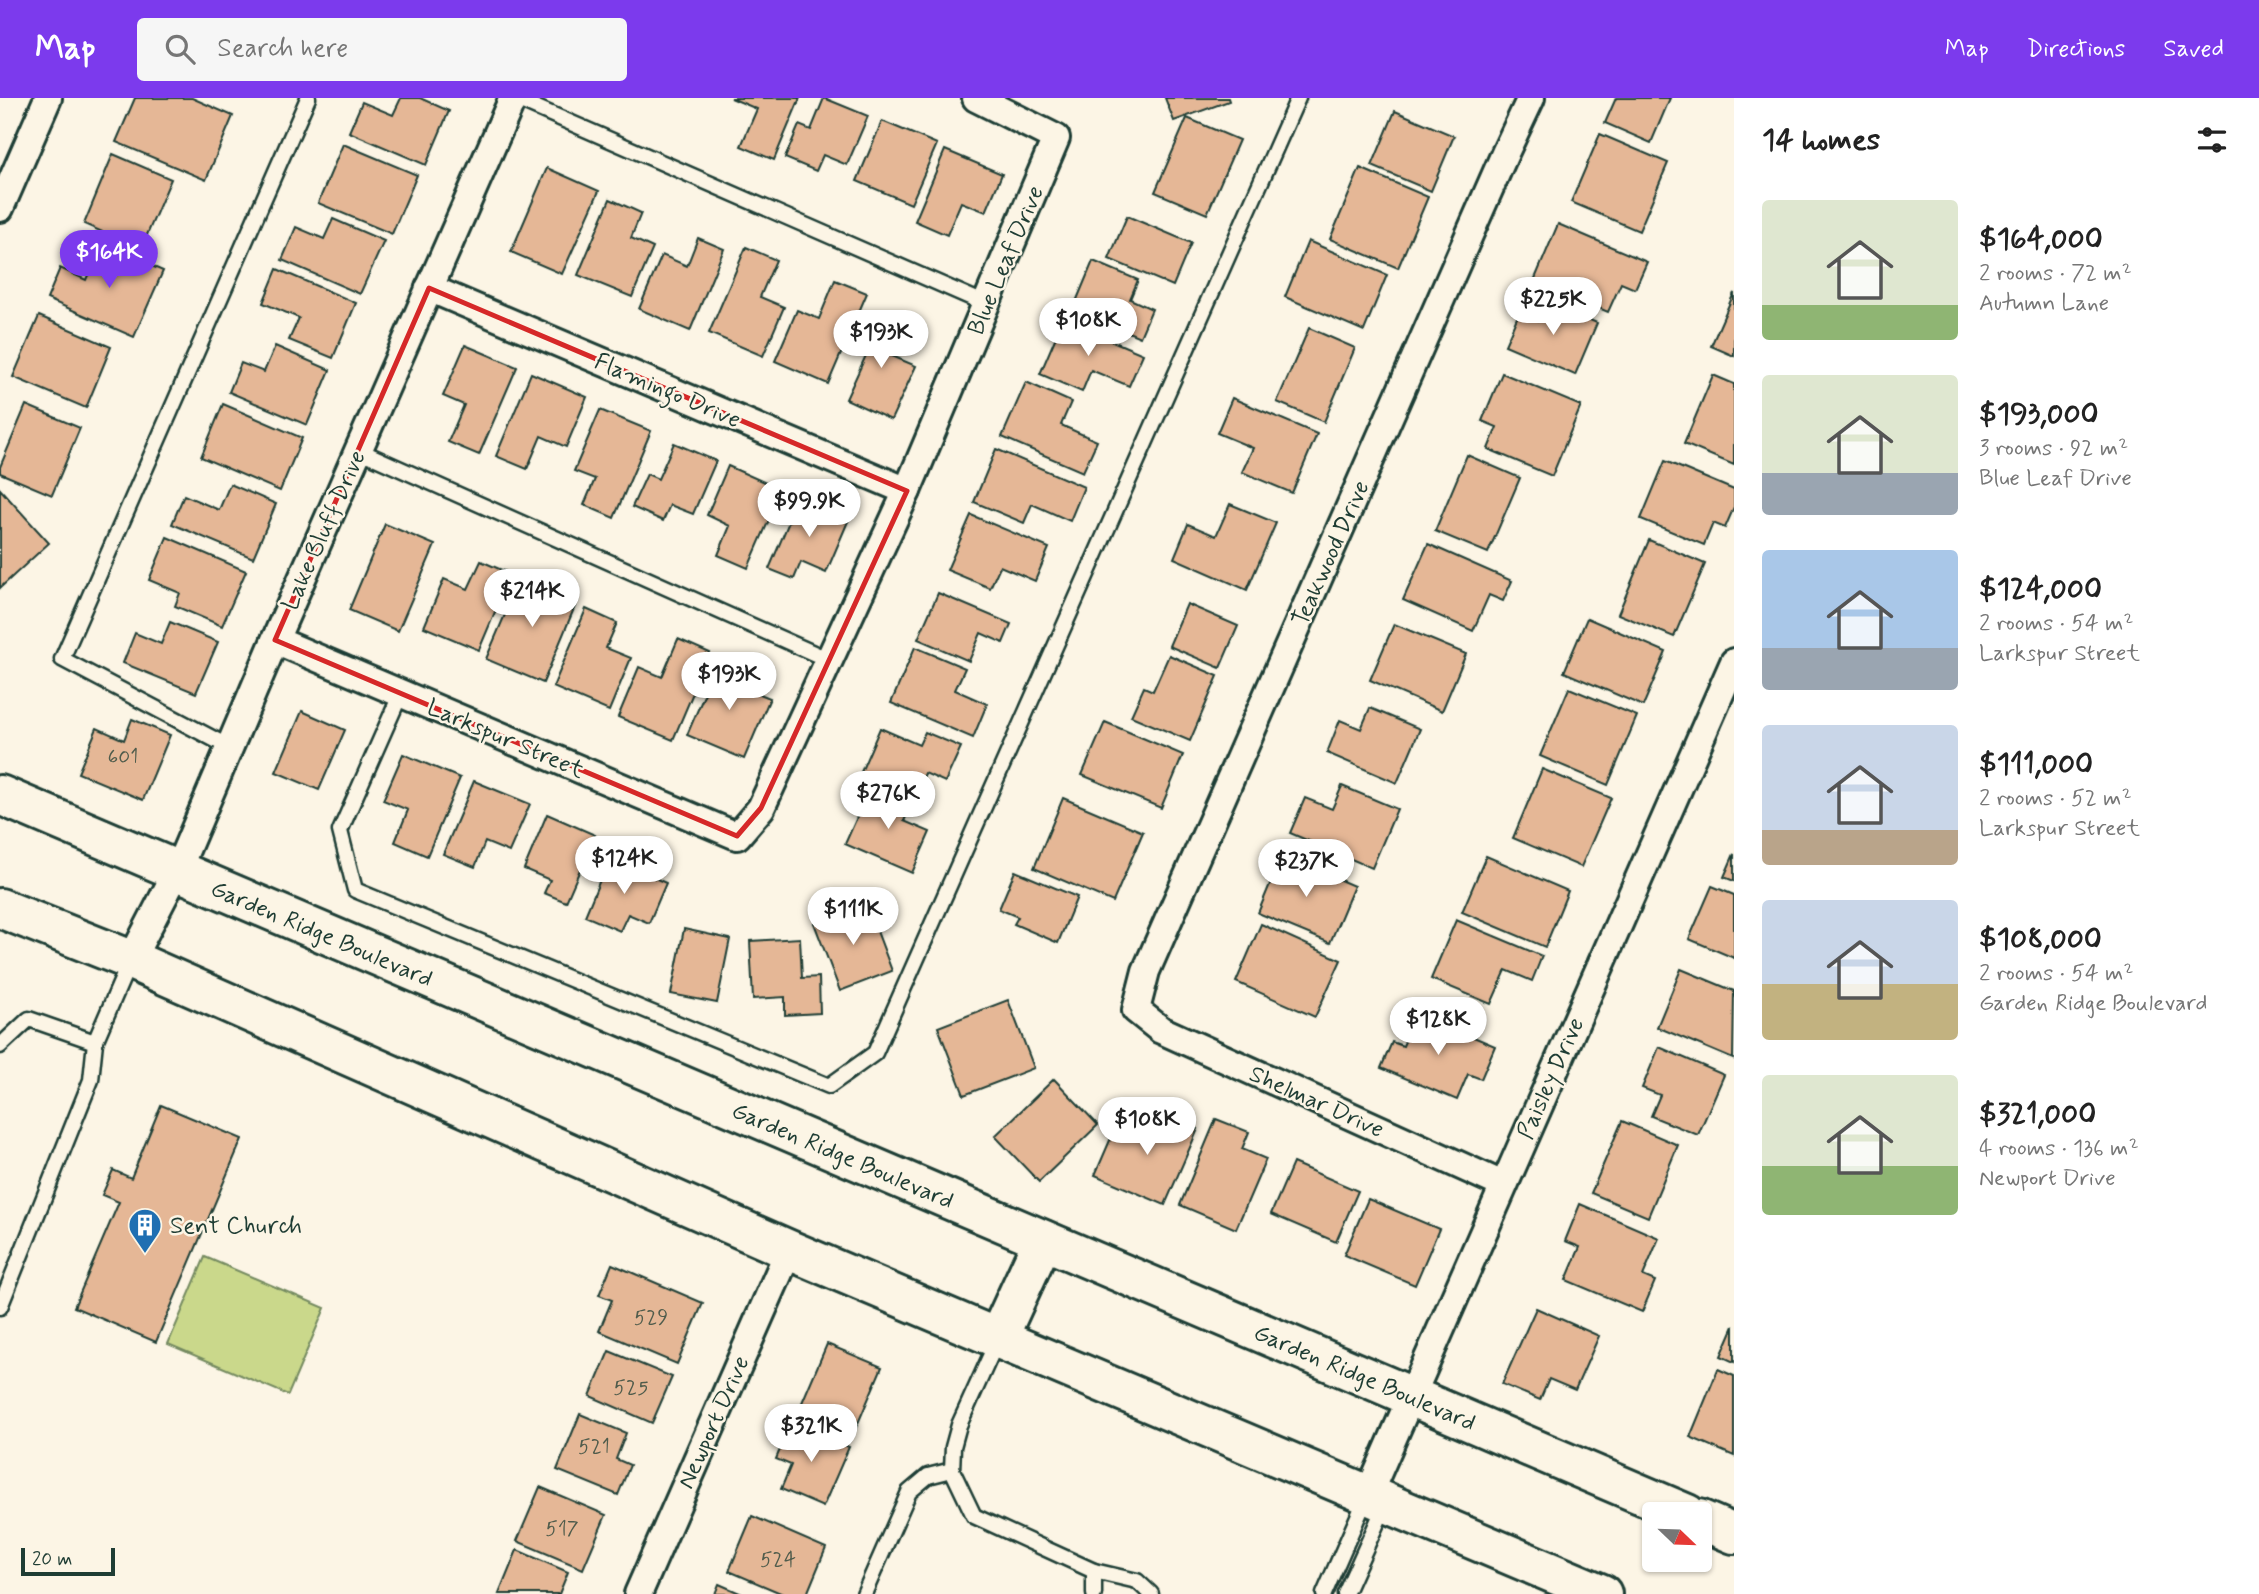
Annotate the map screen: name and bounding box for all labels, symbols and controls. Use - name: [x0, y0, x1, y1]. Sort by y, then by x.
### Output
- search box: [137, 18, 627, 81]
- text: Map: [35, 27, 95, 71]
- icon: search: [161, 30, 199, 68]
- text: Search here: [217, 32, 348, 66]
- text: Map: [1945, 34, 1989, 65]
- text: Directions: [2027, 34, 2125, 65]
- text: Saved: [2163, 34, 2224, 65]
- text: 14 homes: [1762, 121, 1880, 160]
- icon: filters: [2193, 121, 2231, 159]
- street label: Blue Leaf Drive: [961, 181, 1052, 340]
- text: $164,000: [1979, 220, 2103, 259]
- icon: home: [1818, 228, 1902, 312]
- pin: $164K: [60, 230, 158, 290]
- text: $164K: [76, 238, 142, 268]
- text: 2 rooms · 72 m²: [1979, 259, 2132, 289]
- pin: $225K: [1504, 278, 1602, 337]
- text: $225K: [1520, 285, 1586, 315]
- text: Autumn Lane: [1979, 289, 2109, 319]
- pin: $108K: [1039, 299, 1137, 358]
- text: $108K: [1055, 306, 1121, 336]
- pin: $193K: [832, 310, 930, 370]
- text: $193K: [849, 318, 913, 348]
- street label: Flamingo Drive: [588, 347, 745, 439]
- text: $193,000: [1979, 395, 2099, 434]
- icon: home: [1818, 403, 1902, 487]
- text: 3 rooms · 92 m²: [1979, 434, 2128, 464]
- street label: Lake Bluff Drive: [275, 446, 374, 616]
- text: Blue Leaf Drive: [1979, 464, 2132, 494]
- street label: Teakwood Drive: [1285, 476, 1377, 631]
- pin: $99.9K: [752, 480, 866, 539]
- text: $99.9K: [774, 487, 844, 517]
- pin: $214K: [483, 570, 581, 629]
- text: $124,000: [1979, 570, 2102, 609]
- text: $214K: [500, 577, 564, 607]
- icon: home: [1818, 578, 1902, 662]
- text: 2 rooms · 54 m²: [1979, 609, 2133, 639]
- text: Larkspur Street: [1979, 639, 2140, 669]
- pin: $193K: [680, 652, 778, 712]
- text: $193K: [697, 660, 761, 690]
- street label: Larkspur Street: [422, 692, 589, 786]
- house number: 601: [108, 743, 138, 771]
- text: $111,000: [1979, 745, 2093, 784]
- icon: home: [1818, 753, 1902, 837]
- pin: $276K: [839, 772, 937, 831]
- text: $276K: [856, 779, 920, 809]
- text: 2 rooms · 52 m²: [1979, 784, 2132, 814]
- text: Larkspur Street: [1979, 814, 2140, 844]
- pin: $124K: [575, 836, 673, 896]
- pin: $237K: [1257, 840, 1355, 899]
- text: $124K: [591, 844, 657, 874]
- text: $237K: [1274, 847, 1338, 877]
- street label: Garden Ridge Boulevard: [206, 874, 437, 995]
- pin: $111K: [804, 888, 902, 947]
- text: $111K: [824, 895, 882, 925]
- text: $108,000: [1979, 920, 2102, 959]
- icon: home: [1818, 928, 1902, 1012]
- text: 2 rooms · 54 m²: [1979, 959, 2133, 989]
- text: Garden Ridge Boulevard: [1979, 989, 2207, 1019]
- pin: $128K: [1389, 998, 1487, 1057]
- text: $128K: [1406, 1005, 1470, 1035]
- street label: Paisley Drive: [1511, 1013, 1592, 1144]
- street label: Shelmar Drive: [1244, 1059, 1389, 1146]
- text: $321,000: [1979, 1095, 2096, 1134]
- street label: Garden Ridge Boulevard: [727, 1096, 958, 1217]
- pin: $108K: [1098, 1098, 1196, 1157]
- icon: home: [1818, 1103, 1902, 1187]
- text: $108K: [1114, 1105, 1180, 1135]
- text: 4 rooms · 136 m²: [1979, 1134, 2139, 1164]
- text: Newport Drive: [1979, 1164, 2116, 1194]
- building icon: Sent Church: [126, 1206, 164, 1255]
- place label: Sent Church: [170, 1211, 302, 1242]
- house number: 529: [634, 1304, 668, 1332]
- street label: Garden Ridge Boulevard: [1249, 1318, 1480, 1439]
- street label: Newport Drive: [671, 1351, 758, 1494]
- house number: 525: [613, 1374, 649, 1402]
- pin: $321K: [762, 1404, 860, 1464]
- text: $321K: [780, 1412, 842, 1442]
- house number: 521: [578, 1433, 610, 1461]
- north arrow: [1642, 1502, 1712, 1572]
- map controls: [1642, 1502, 1712, 1572]
- house number: 517: [545, 1515, 579, 1543]
- scale bar: [21, 1545, 116, 1577]
- house number: 524: [760, 1546, 796, 1574]
- text: 20 m: [32, 1547, 72, 1572]

